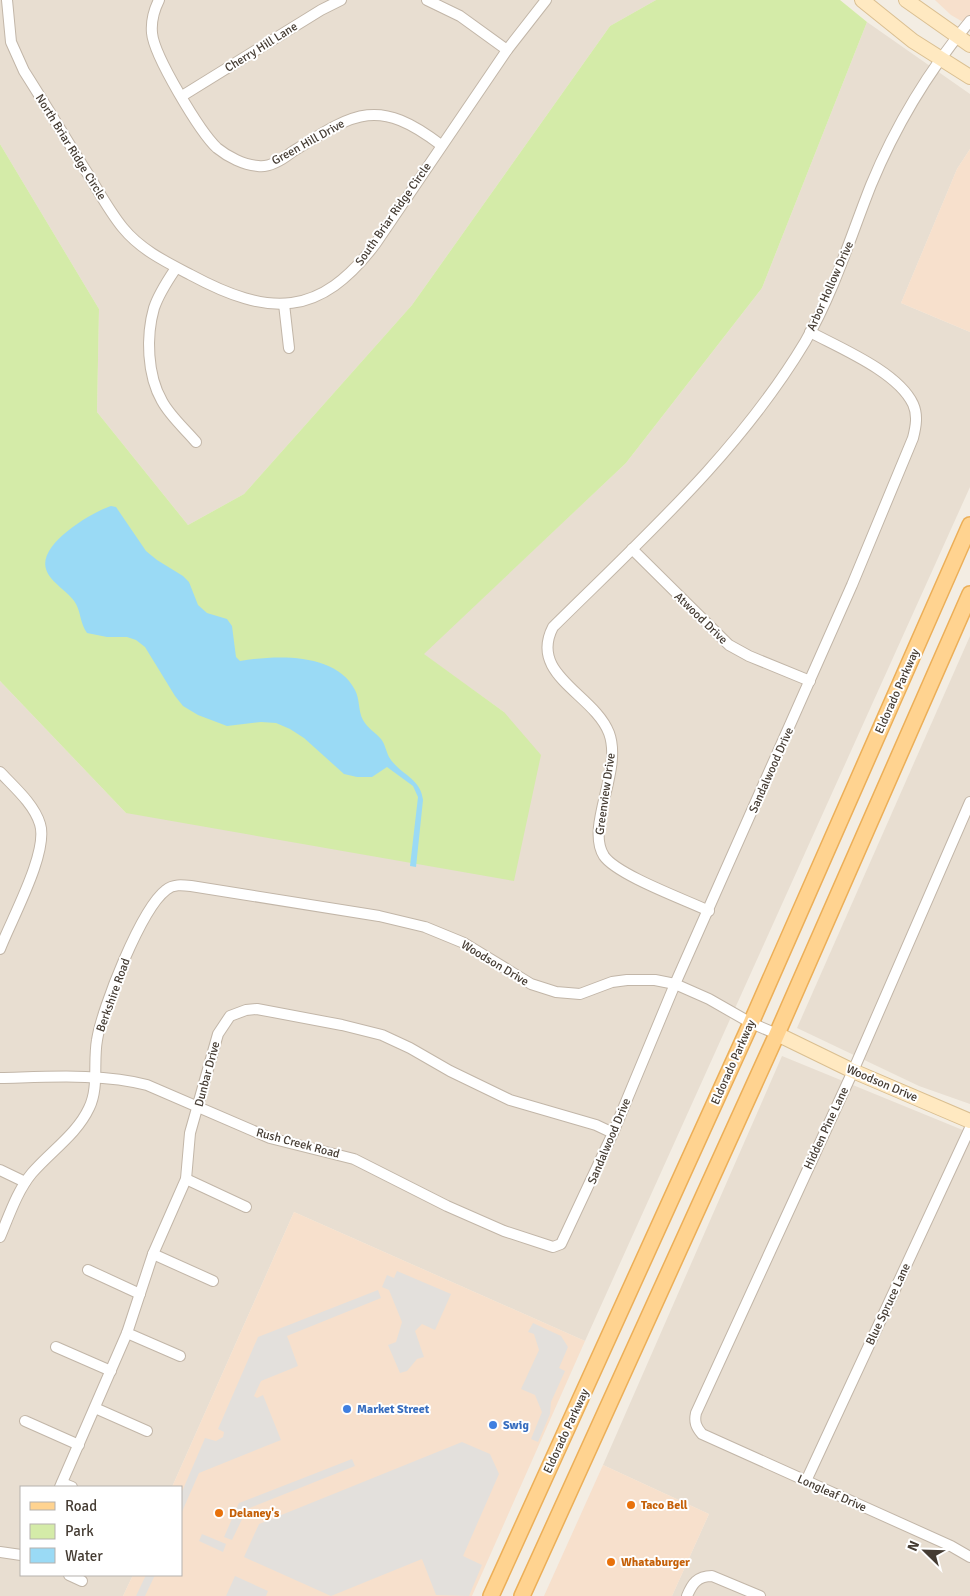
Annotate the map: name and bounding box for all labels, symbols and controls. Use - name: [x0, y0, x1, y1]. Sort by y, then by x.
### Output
- street label: Cherry Hill Lane: [222, 19, 300, 76]
- street label: North Briar Ridge Circle: [32, 92, 109, 203]
- street label: Green Hill Drive: [269, 116, 347, 169]
- street label: South Briar Ridge Circle: [352, 160, 435, 269]
- street label: Arbor Hollow Drive: [804, 239, 857, 333]
- street label: Atwood Drive: [671, 589, 730, 647]
- street label: Eldorado Parkway: [872, 646, 923, 736]
- street label: Sandalwood Drive: [746, 725, 797, 815]
- street label: Greenview Drive: [592, 752, 619, 836]
- street label: Woodson Drive: [458, 937, 531, 989]
- street label: Berkshire Road: [93, 956, 134, 1034]
- street label: Eldorado Parkway: [708, 1017, 759, 1107]
- street label: Dunbar Drive: [192, 1040, 223, 1109]
- street label: Woodson Drive: [844, 1062, 920, 1105]
- street label: Hidden Pine Lane: [801, 1085, 852, 1172]
- street label: Sandalwood Drive: [585, 1096, 634, 1186]
- street label: Rush Creek Road: [255, 1125, 341, 1162]
- street label: Blue Spruce Lane: [863, 1261, 914, 1348]
- street label: Eldorado Parkway: [540, 1386, 593, 1476]
- place label: Market Street: [357, 1402, 430, 1417]
- marker: Market Street: [341, 1403, 353, 1415]
- place label: Swig: [503, 1418, 529, 1433]
- marker: Swig: [487, 1419, 499, 1431]
- street label: Longleaf Drive: [795, 1472, 869, 1515]
- legend: [20, 1486, 182, 1576]
- text: Road: [65, 1497, 97, 1515]
- place label: Taco Bell: [641, 1498, 688, 1513]
- marker: Taco Bell: [625, 1499, 637, 1511]
- place label: Delaney's: [229, 1506, 280, 1521]
- marker: Delaney's: [213, 1507, 225, 1519]
- text: Park: [65, 1522, 94, 1540]
- north arrow: [900, 1526, 950, 1576]
- text: N: [904, 1538, 923, 1554]
- text: Water: [65, 1547, 103, 1565]
- place label: Whataburger: [621, 1555, 690, 1570]
- marker: Whataburger: [605, 1556, 617, 1568]

